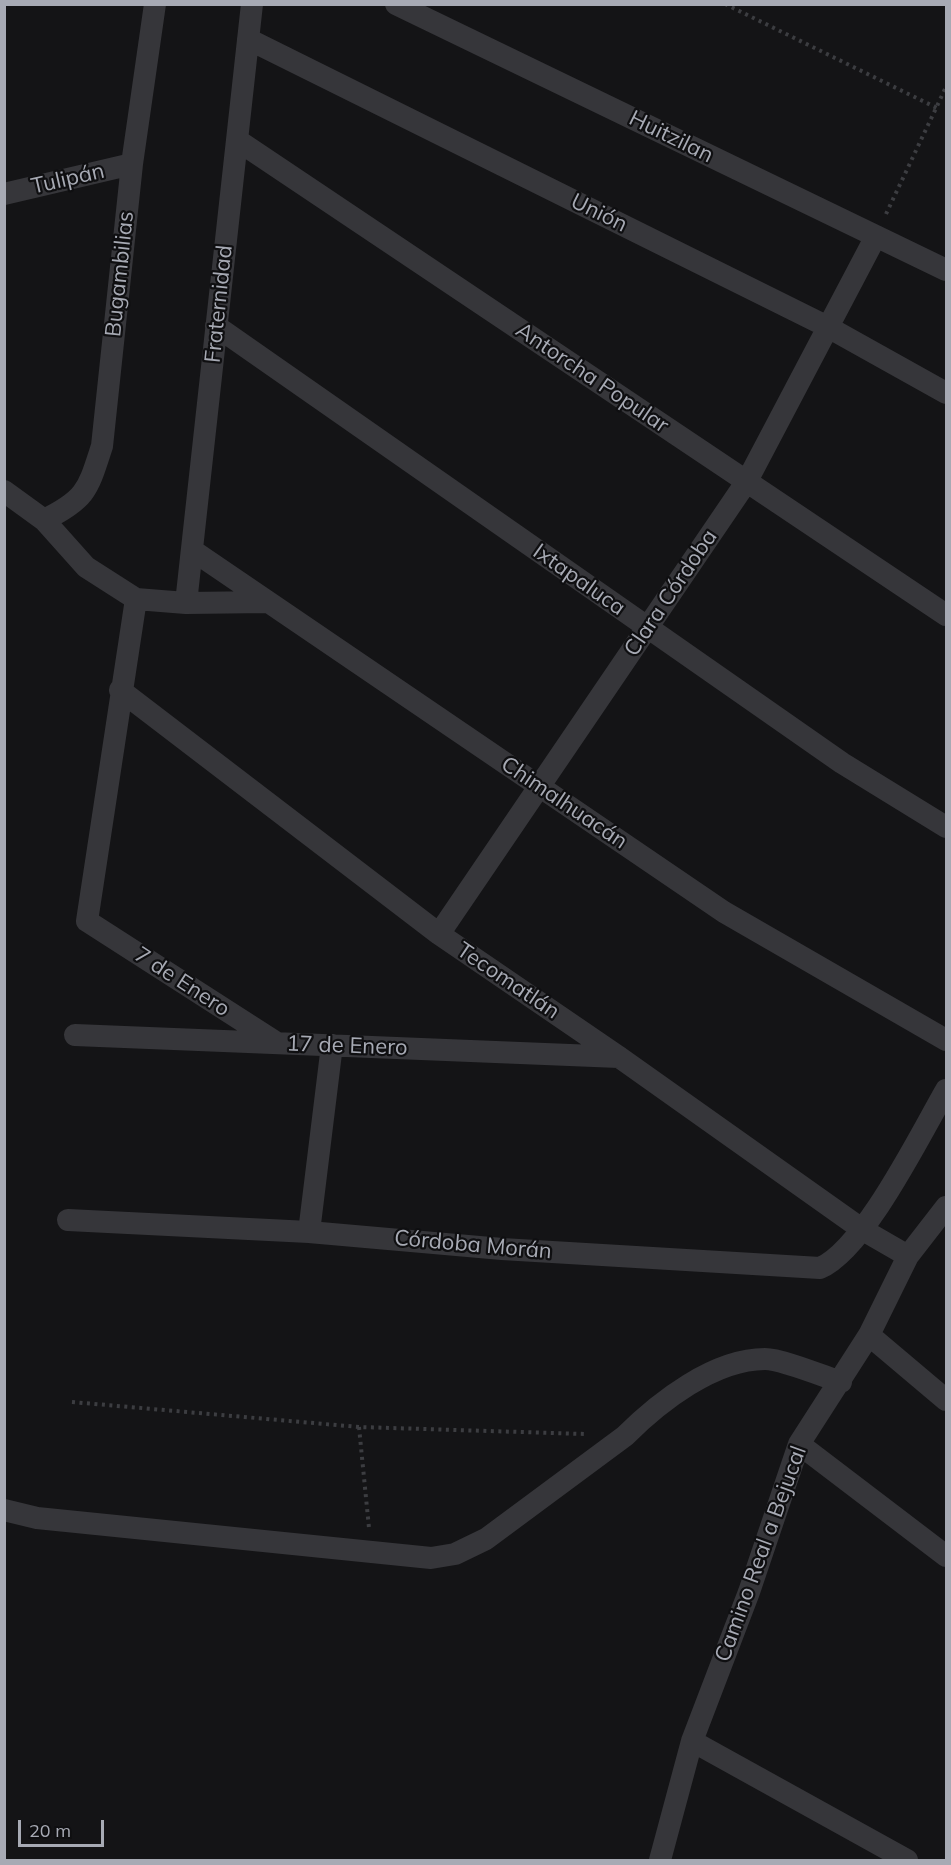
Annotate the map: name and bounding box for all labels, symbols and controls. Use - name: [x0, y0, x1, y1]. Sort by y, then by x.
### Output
- street label: Huitzilan: [625, 105, 717, 169]
- street label: Tulipán: [29, 158, 107, 200]
- street label: Unión: [566, 188, 632, 238]
- street label: Bugambilias: [100, 210, 140, 338]
- street label: Fraternidad: [200, 244, 238, 364]
- street label: Antorcha Popular: [511, 317, 673, 439]
- street label: Clara Córdoba: [619, 525, 723, 661]
- street label: Ixtapaluca: [528, 539, 630, 621]
- street label: Chimalhuacán: [496, 751, 632, 855]
- street label: Tecomatlán: [452, 937, 564, 1025]
- street label: 7 de Enero: [129, 942, 235, 1022]
- street label: 17 de Enero: [286, 1031, 408, 1061]
- street label: Córdoba Morán: [393, 1225, 553, 1265]
- street label: Camino Real a Bejucal: [710, 1442, 812, 1666]
- scale bar: [21, 1808, 106, 1846]
- text: 20 m: [29, 1819, 71, 1842]

